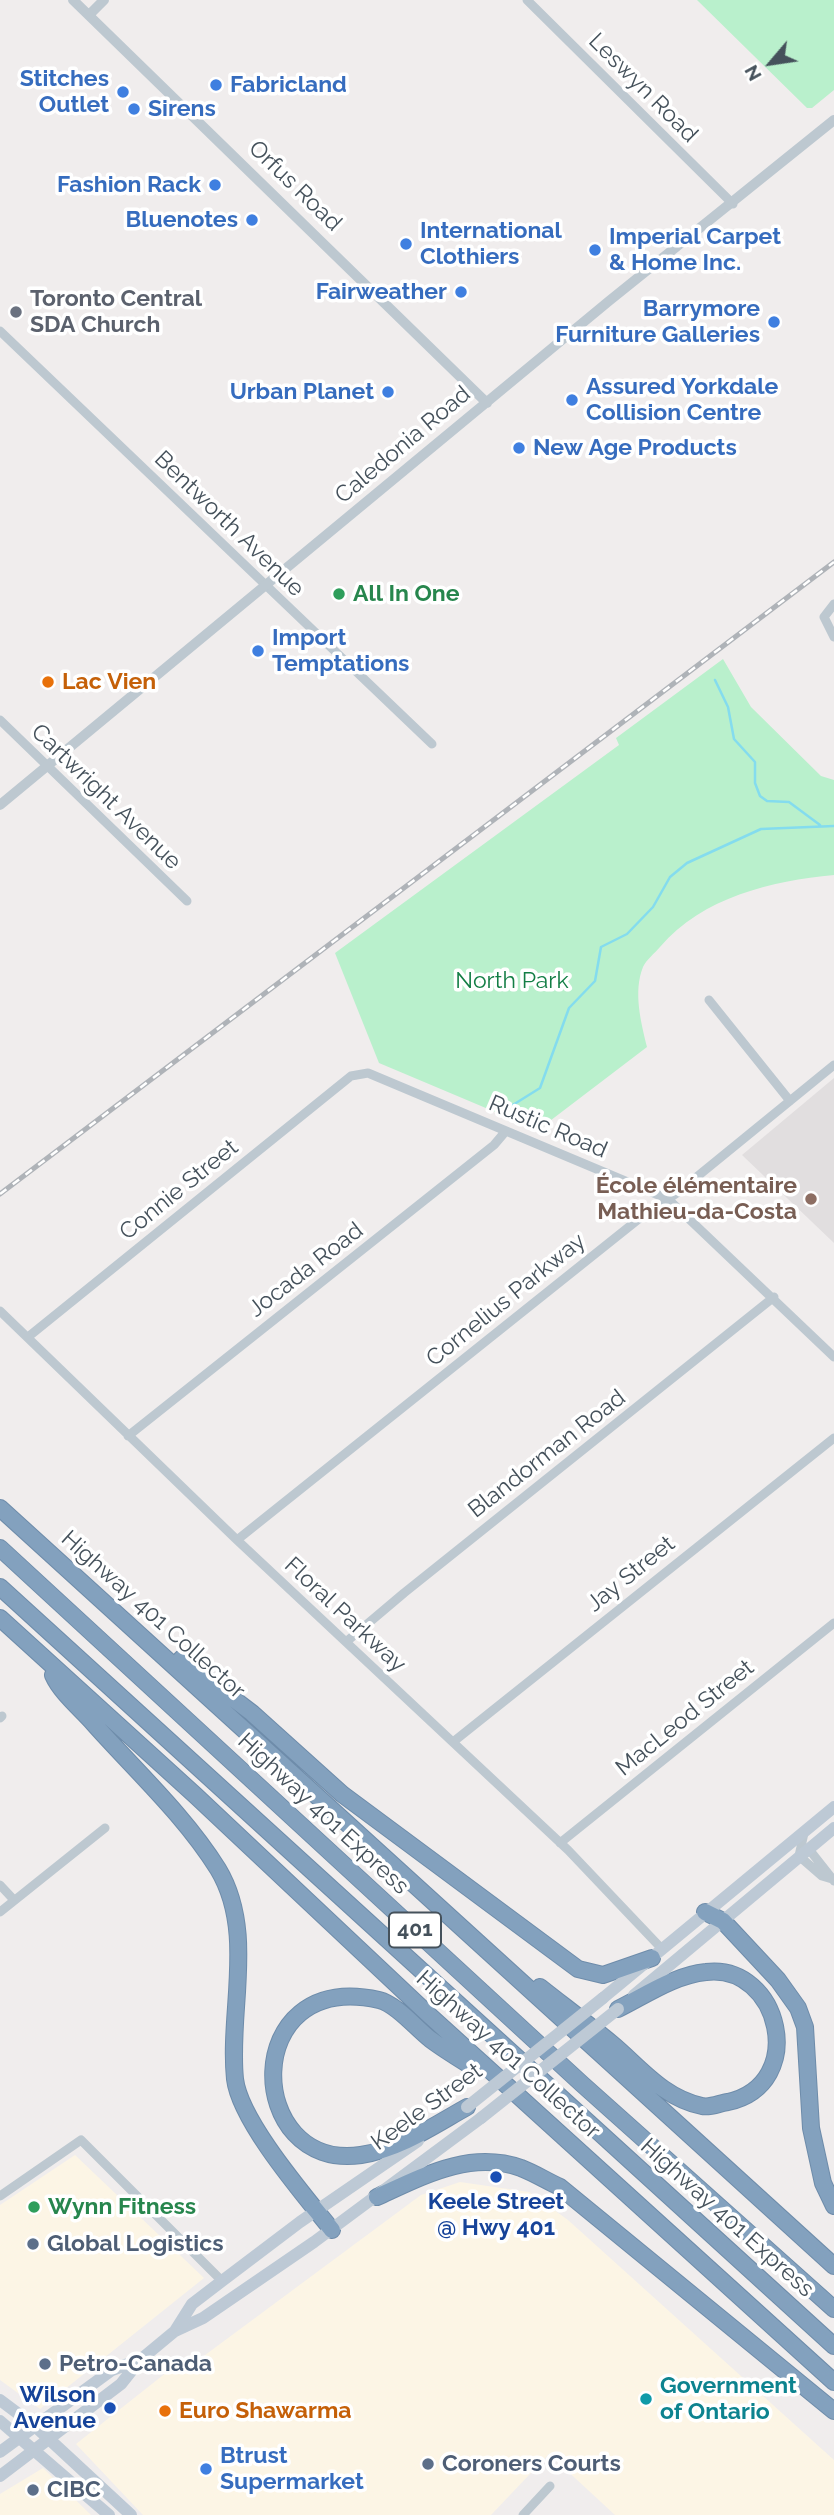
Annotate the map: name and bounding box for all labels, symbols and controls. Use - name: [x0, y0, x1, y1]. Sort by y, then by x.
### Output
- street label: Leswyn Road: [583, 28, 703, 148]
- north arrow: [736, 28, 806, 98]
- text: N: [739, 62, 766, 85]
- place label: Stitches Outlet: [20, 65, 109, 119]
- place label: Fabricland: [230, 71, 347, 99]
- marker: Fabricland: [208, 77, 224, 93]
- marker: Stitches Outlet: [115, 84, 131, 100]
- place label: Sirens: [148, 95, 216, 123]
- marker: Sirens: [126, 101, 142, 117]
- street label: Orfus Road: [243, 135, 347, 237]
- place label: Fashion Rack: [57, 171, 201, 199]
- marker: Fashion Rack: [207, 177, 223, 193]
- place label: Bluenotes: [126, 206, 238, 234]
- marker: Bluenotes: [244, 212, 260, 228]
- place label: International Clothiers: [420, 217, 562, 271]
- place label: Imperial Carpet & Home Inc.: [609, 223, 781, 277]
- marker: International Clothiers: [398, 236, 414, 252]
- marker: Imperial Carpet & Home Inc.: [587, 242, 603, 258]
- place label: Fairweather: [316, 278, 447, 306]
- marker: Fairweather: [453, 284, 469, 300]
- place label: Toronto Central SDA Church: [30, 285, 202, 339]
- place label: Barrymore Furniture Galleries: [555, 295, 760, 349]
- marker: Toronto Central SDA Church: [8, 304, 24, 320]
- marker: Barrymore Furniture Galleries: [766, 314, 782, 330]
- place label: Assured Yorkdale Collision Centre: [586, 373, 778, 427]
- place label: Urban Planet: [230, 378, 374, 406]
- street label: Caledonia Road: [330, 380, 476, 510]
- marker: Urban Planet: [380, 384, 396, 400]
- marker: Assured Yorkdale Collision Centre: [564, 392, 580, 408]
- place label: New Age Products: [533, 434, 737, 462]
- marker: New Age Products: [511, 440, 527, 456]
- street label: Bentworth Avenue: [148, 445, 310, 603]
- place label: All In One: [353, 580, 459, 608]
- marker: All In One: [331, 586, 347, 602]
- place label: Import Temptations: [272, 624, 409, 678]
- marker: Import Temptations: [250, 643, 266, 659]
- place label: Lac Vien: [62, 668, 156, 696]
- marker: Lac Vien: [40, 674, 56, 690]
- street label: Cartwright Avenue: [25, 718, 187, 876]
- park label: North Park: [455, 967, 569, 995]
- street label: Rustic Road: [485, 1090, 611, 1164]
- street label: Connie Street: [114, 1134, 244, 1246]
- place label: École élémentaire Mathieu-da-Costa: [596, 1172, 797, 1226]
- marker: École élémentaire Mathieu-da-Costa: [803, 1191, 819, 1207]
- street label: Jocada Road: [243, 1217, 369, 1323]
- street label: Cornelius Parkway: [421, 1227, 591, 1373]
- street label: Blandorman Road: [463, 1384, 631, 1524]
- street label: Highway 401 Collector: [55, 1525, 251, 1705]
- street label: Jay Street: [581, 1530, 681, 1618]
- street label: Floral Parkway: [278, 1552, 412, 1678]
- street label: MacLeod Street: [610, 1654, 760, 1782]
- street label: Highway 401 Express: [232, 1728, 414, 1900]
- road number: 401: [389, 1912, 441, 1948]
- street label: Highway 401 Collector: [410, 1965, 606, 2145]
- street label: Keele Street: [366, 2057, 488, 2157]
- street label: Highway 401 Express: [635, 2133, 819, 2303]
- marker: Keele Street @ Hwy 401: [488, 2169, 504, 2185]
- place label: Keele Street @ Hwy 401: [428, 2188, 564, 2242]
- place label: Wynn Fitness: [48, 2193, 196, 2221]
- marker: Wynn Fitness: [26, 2199, 42, 2215]
- place label: Global Logistics: [47, 2230, 224, 2258]
- marker: Global Logistics: [25, 2236, 41, 2252]
- place label: Petro-Canada: [59, 2350, 212, 2378]
- marker: Petro-Canada: [37, 2356, 53, 2372]
- place label: Government of Ontario: [660, 2372, 797, 2426]
- place label: Wilson Avenue: [13, 2381, 96, 2435]
- marker: Government of Ontario: [638, 2391, 654, 2407]
- place label: Euro Shawarma: [179, 2397, 352, 2425]
- marker: Wilson Avenue: [102, 2400, 118, 2416]
- marker: Euro Shawarma: [157, 2403, 173, 2419]
- place label: Btrust Supermarket: [220, 2442, 364, 2496]
- place label: Coroners Courts: [442, 2450, 621, 2478]
- marker: Coroners Courts: [420, 2456, 436, 2472]
- marker: Btrust Supermarket: [198, 2461, 214, 2477]
- place label: CIBC: [47, 2476, 101, 2504]
- marker: CIBC: [25, 2482, 41, 2498]

